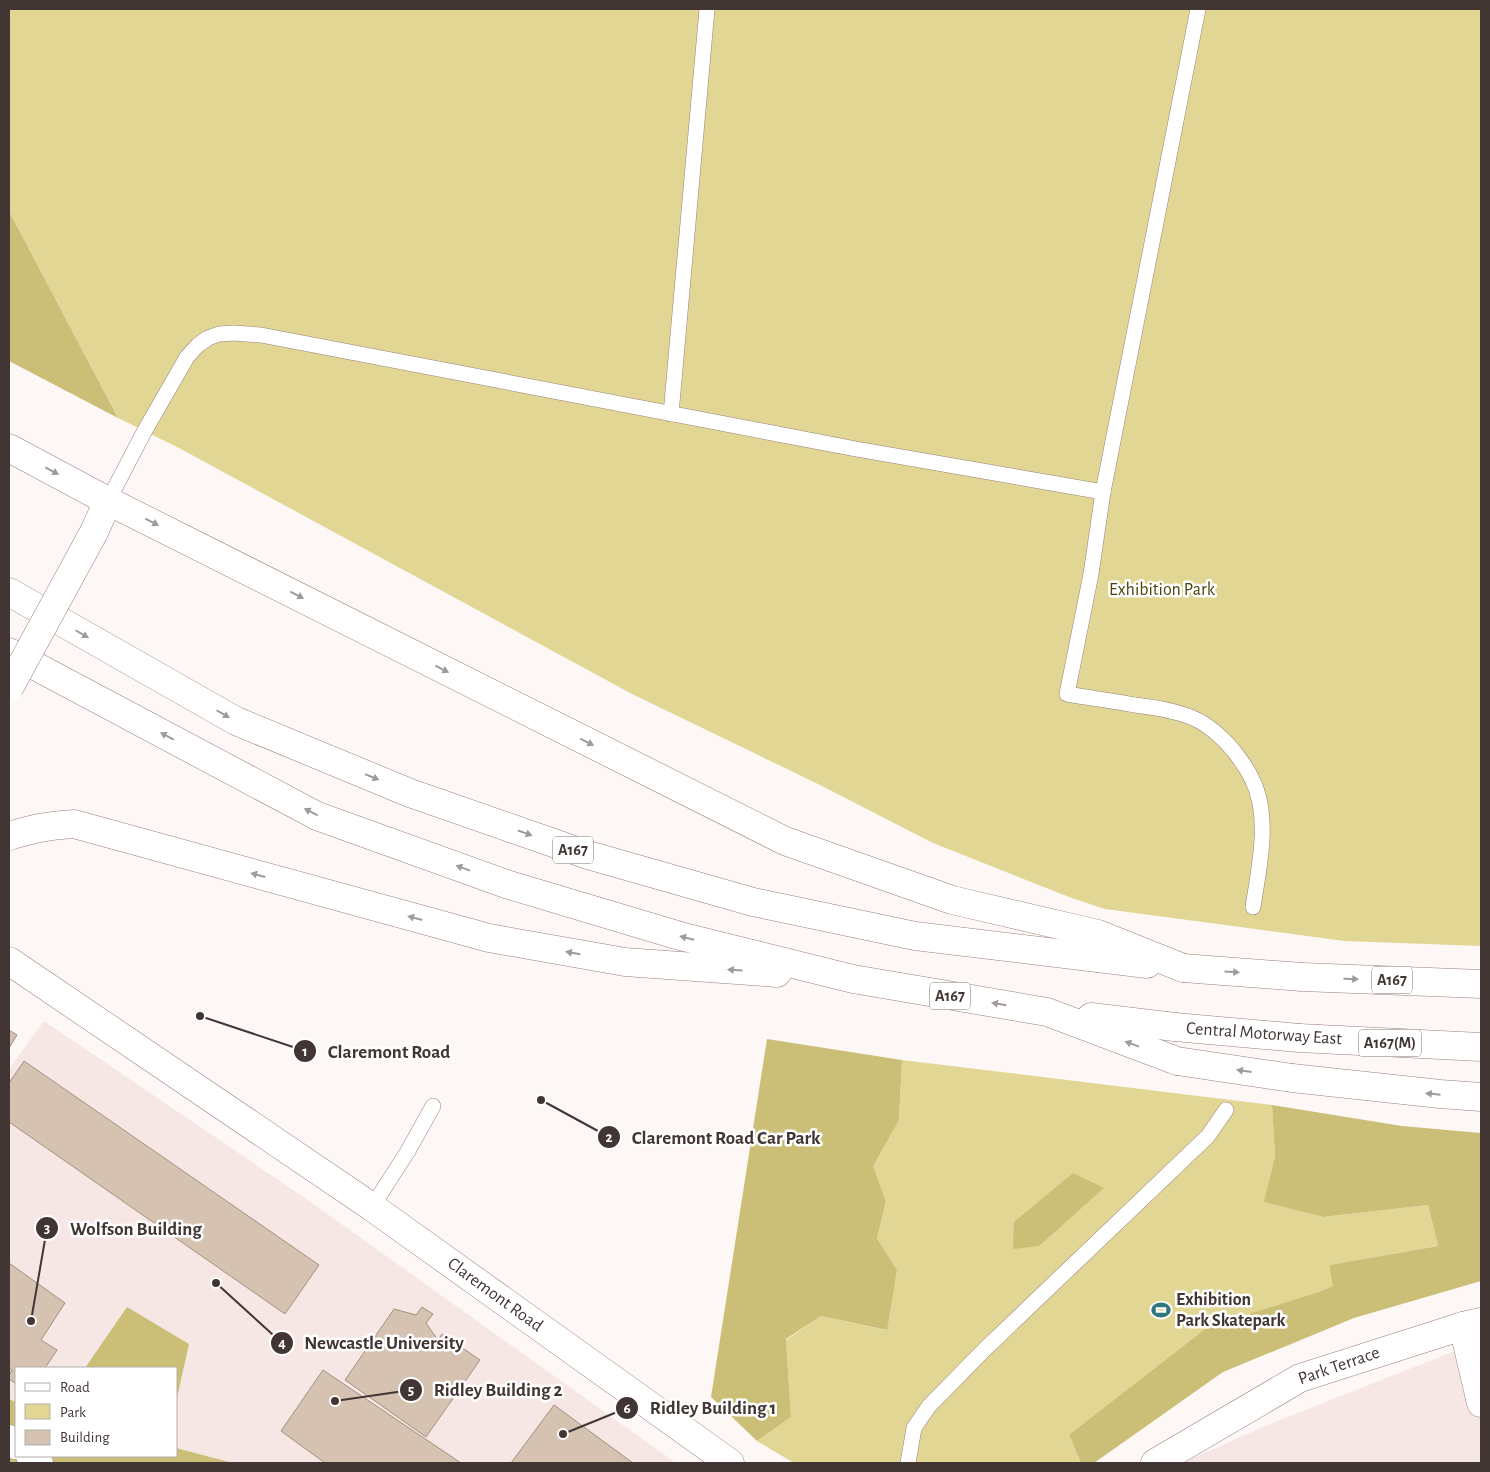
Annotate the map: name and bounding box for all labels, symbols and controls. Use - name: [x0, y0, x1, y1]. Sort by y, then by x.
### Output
- one-way arrow: [45, 467, 59, 475]
- one-way arrow: [145, 518, 159, 526]
- park label: Exhibition Park: [1109, 581, 1216, 599]
- one-way arrow: [290, 592, 304, 600]
- one-way arrow: [75, 629, 88, 638]
- one-way arrow: [435, 665, 449, 673]
- one-way arrow: [215, 710, 230, 718]
- one-way arrow: [160, 732, 174, 740]
- one-way arrow: [580, 738, 595, 746]
- one-way arrow: [365, 774, 379, 782]
- one-way arrow: [304, 808, 318, 816]
- one-way arrow: [518, 829, 533, 837]
- road number: A167: [553, 836, 593, 864]
- one-way arrow: [455, 864, 470, 872]
- one-way arrow: [251, 871, 266, 879]
- one-way arrow: [407, 913, 422, 921]
- one-way arrow: [680, 934, 695, 942]
- one-way arrow: [565, 948, 581, 956]
- one-way arrow: [727, 966, 743, 974]
- road number: A167: [1372, 966, 1412, 994]
- one-way arrow: [1224, 968, 1240, 976]
- one-way arrow: [1343, 975, 1359, 983]
- road number: A167: [930, 982, 970, 1009]
- one-way arrow: [991, 1000, 1007, 1008]
- street label: Central Motorway East: [1185, 1020, 1343, 1048]
- road number: A167(M): [1359, 1030, 1421, 1056]
- callout: Claremont Road: [292, 1034, 460, 1068]
- one-way arrow: [1124, 1040, 1139, 1048]
- text: Claremont Road: [328, 1043, 450, 1062]
- text: 1: [302, 1044, 308, 1059]
- one-way arrow: [1236, 1067, 1252, 1075]
- one-way arrow: [1424, 1090, 1440, 1098]
- callout: Claremont Road Car Park: [597, 1120, 831, 1154]
- text: Claremont Road Car Park: [632, 1129, 821, 1148]
- text: 2: [605, 1130, 613, 1145]
- callout: Wolfson Building: [35, 1211, 212, 1245]
- text: Wolfson Building: [70, 1220, 202, 1239]
- text: 3: [44, 1221, 50, 1236]
- street label: Claremont Road: [444, 1255, 546, 1335]
- place label: Exhibition Park Skatepark: [1176, 1291, 1285, 1330]
- sports icon: Exhibition Park Skatepark: [1150, 1299, 1172, 1321]
- callout: Newcastle University: [270, 1326, 474, 1360]
- text: Newcastle University: [304, 1334, 464, 1353]
- text: 4: [278, 1336, 286, 1351]
- street label: Park Terrace: [1296, 1344, 1382, 1388]
- legend: [15, 1367, 178, 1457]
- callout: Ridley Building 2: [398, 1373, 572, 1407]
- text: Road: [60, 1380, 90, 1395]
- text: Ridley Building 2: [434, 1381, 562, 1400]
- text: 5: [408, 1383, 414, 1398]
- callout: Ridley Building 1: [615, 1391, 787, 1425]
- text: Ridley Building 1: [650, 1399, 776, 1418]
- text: 6: [623, 1401, 631, 1416]
- text: Park: [60, 1405, 86, 1420]
- text: Building: [60, 1430, 110, 1445]

